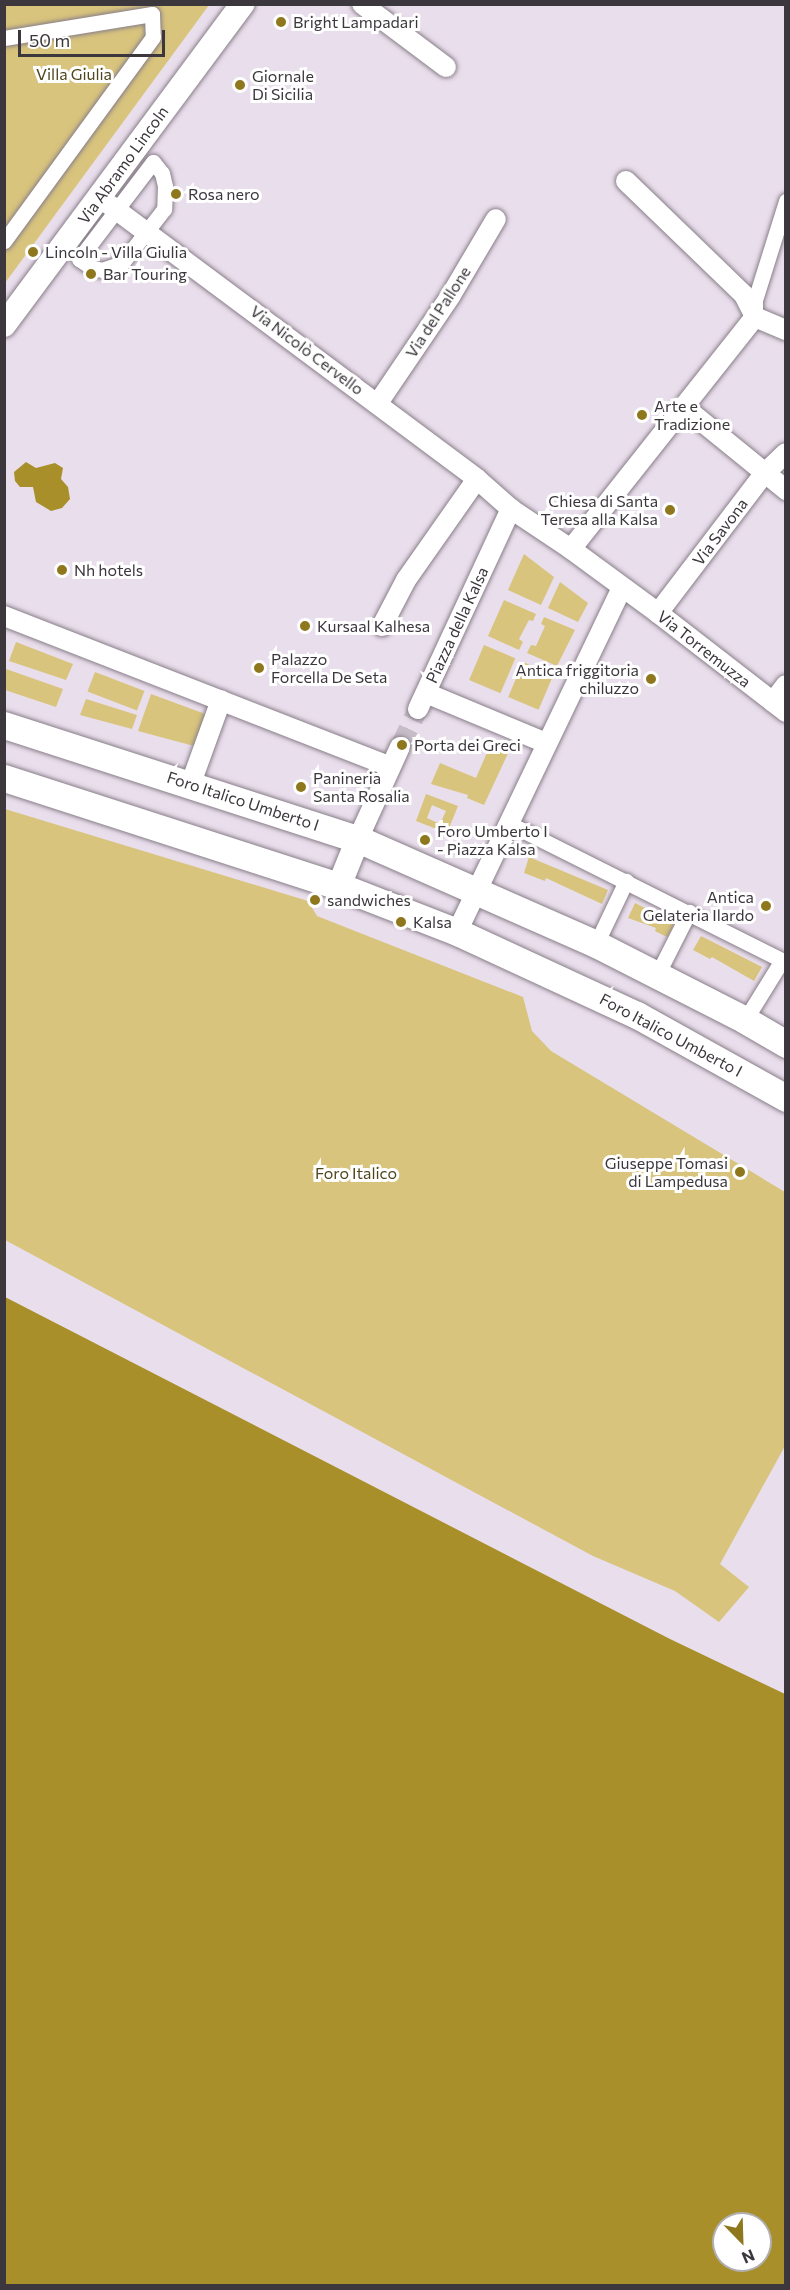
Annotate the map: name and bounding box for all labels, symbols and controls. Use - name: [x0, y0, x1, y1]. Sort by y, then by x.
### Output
- place label: Bright Lampadari: [293, 12, 419, 32]
- marker: Bright Lampadari: [274, 15, 288, 29]
- scale bar: [21, 18, 168, 56]
- text: 50 m: [29, 29, 70, 51]
- park label: Villa Giulia: [36, 64, 112, 84]
- place label: Giornale Di Sicilia: [252, 66, 314, 104]
- marker: Giornale Di Sicilia: [233, 78, 247, 92]
- street label: Via Abramo Lincoln: [74, 102, 172, 228]
- place label: Rosa nero: [188, 184, 260, 204]
- marker: Rosa nero: [169, 187, 183, 201]
- place label: Lincoln - Villa Giulia: [45, 242, 187, 262]
- marker: Lincoln - Villa Giulia: [26, 245, 40, 259]
- street label: Via del Pallone: [401, 263, 475, 361]
- place label: Bar Touring: [103, 264, 187, 284]
- marker: Bar Touring: [84, 267, 98, 281]
- street label: Via Nicolò Cervello: [247, 301, 367, 399]
- place label: Arte e Tradizione: [654, 396, 730, 434]
- marker: Arte e Tradizione: [635, 408, 649, 422]
- place label: Chiesa di Santa Teresa alla Kalsa: [541, 491, 658, 529]
- street label: Via Savona: [689, 495, 751, 569]
- marker: Chiesa di Santa Teresa alla Kalsa: [663, 503, 677, 517]
- place label: Nh hotels: [74, 560, 143, 580]
- marker: Nh hotels: [55, 563, 69, 577]
- street label: Piazza della Kalsa: [422, 564, 492, 686]
- street label: Via Torremuzza: [653, 607, 755, 691]
- place label: Kursaal Kalhesa: [317, 616, 430, 636]
- marker: Kursaal Kalhesa: [298, 619, 312, 633]
- place label: Palazzo Forcella De Seta: [271, 649, 387, 687]
- place label: Antica friggitoria chiluzzo: [516, 660, 639, 698]
- marker: Palazzo Forcella De Seta: [252, 661, 266, 675]
- marker: Antica friggitoria chiluzzo: [644, 672, 658, 686]
- place label: Porta dei Greci: [414, 735, 521, 755]
- marker: Porta dei Greci: [395, 738, 409, 752]
- street label: Foro Italico Umberto I: [165, 767, 321, 835]
- place label: Panineria Santa Rosalia: [313, 768, 410, 806]
- marker: Panineria Santa Rosalia: [294, 780, 308, 794]
- place label: Foro Umberto I - Piazza Kalsa: [437, 821, 548, 859]
- marker: Foro Umberto I - Piazza Kalsa: [418, 833, 432, 847]
- place label: Antica Gelateria Ilardo: [643, 887, 754, 925]
- place label: sandwiches: [327, 890, 411, 910]
- marker: sandwiches: [308, 893, 322, 907]
- marker: Antica Gelateria Ilardo: [759, 899, 773, 913]
- place label: Kalsa: [413, 912, 452, 932]
- marker: Kalsa: [394, 915, 408, 929]
- street label: Foro Italico Umberto I: [596, 989, 746, 1081]
- place label: Giuseppe Tomasi di Lampedusa: [605, 1153, 728, 1191]
- park label: Foro Italico: [315, 1163, 397, 1183]
- marker: Giuseppe Tomasi di Lampedusa: [733, 1165, 747, 1179]
- north arrow: [712, 2212, 772, 2272]
- text: N: [739, 2246, 758, 2268]

